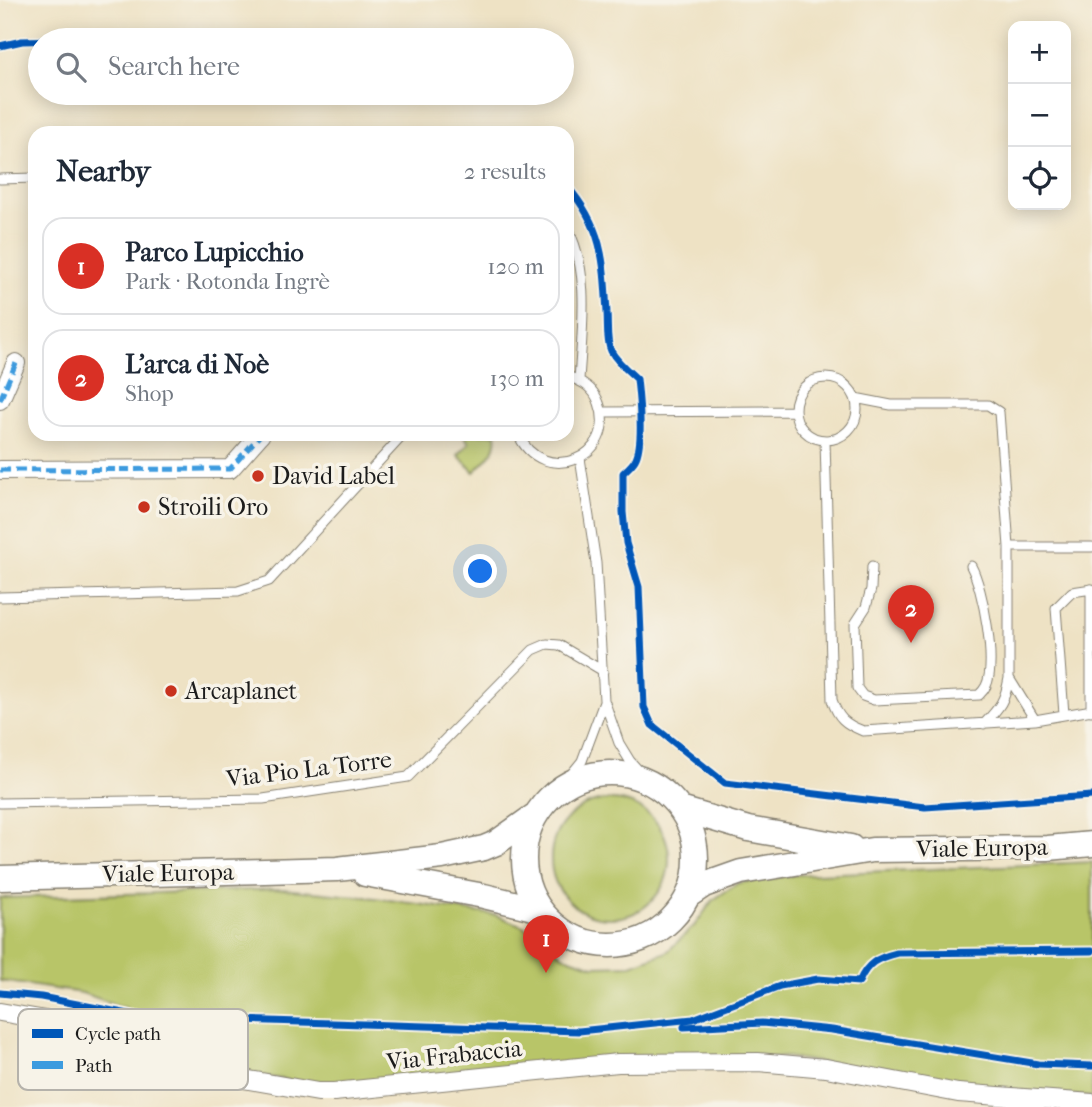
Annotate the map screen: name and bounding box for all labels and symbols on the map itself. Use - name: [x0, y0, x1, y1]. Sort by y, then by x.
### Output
- place label: David Label: [272, 462, 395, 490]
- marker: David Label: [250, 468, 266, 484]
- place label: Stroili Oro: [158, 493, 268, 521]
- marker: Stroili Oro: [136, 499, 152, 515]
- your location: [463, 554, 497, 588]
- pin: 2: [888, 585, 934, 643]
- place label: Arcaplanet: [184, 677, 298, 705]
- marker: Arcaplanet: [163, 683, 179, 699]
- street label: Via Pio La Torre: [224, 745, 393, 793]
- street label: Viale Europa: [915, 833, 1049, 863]
- street label: Viale Europa: [101, 858, 235, 888]
- pin: 1: [523, 915, 569, 973]
- legend: [18, 1009, 248, 1090]
- text: Cycle path: [75, 1023, 161, 1045]
- street label: Via Frabaccia: [384, 1034, 524, 1076]
- text: Path: [75, 1055, 113, 1077]

